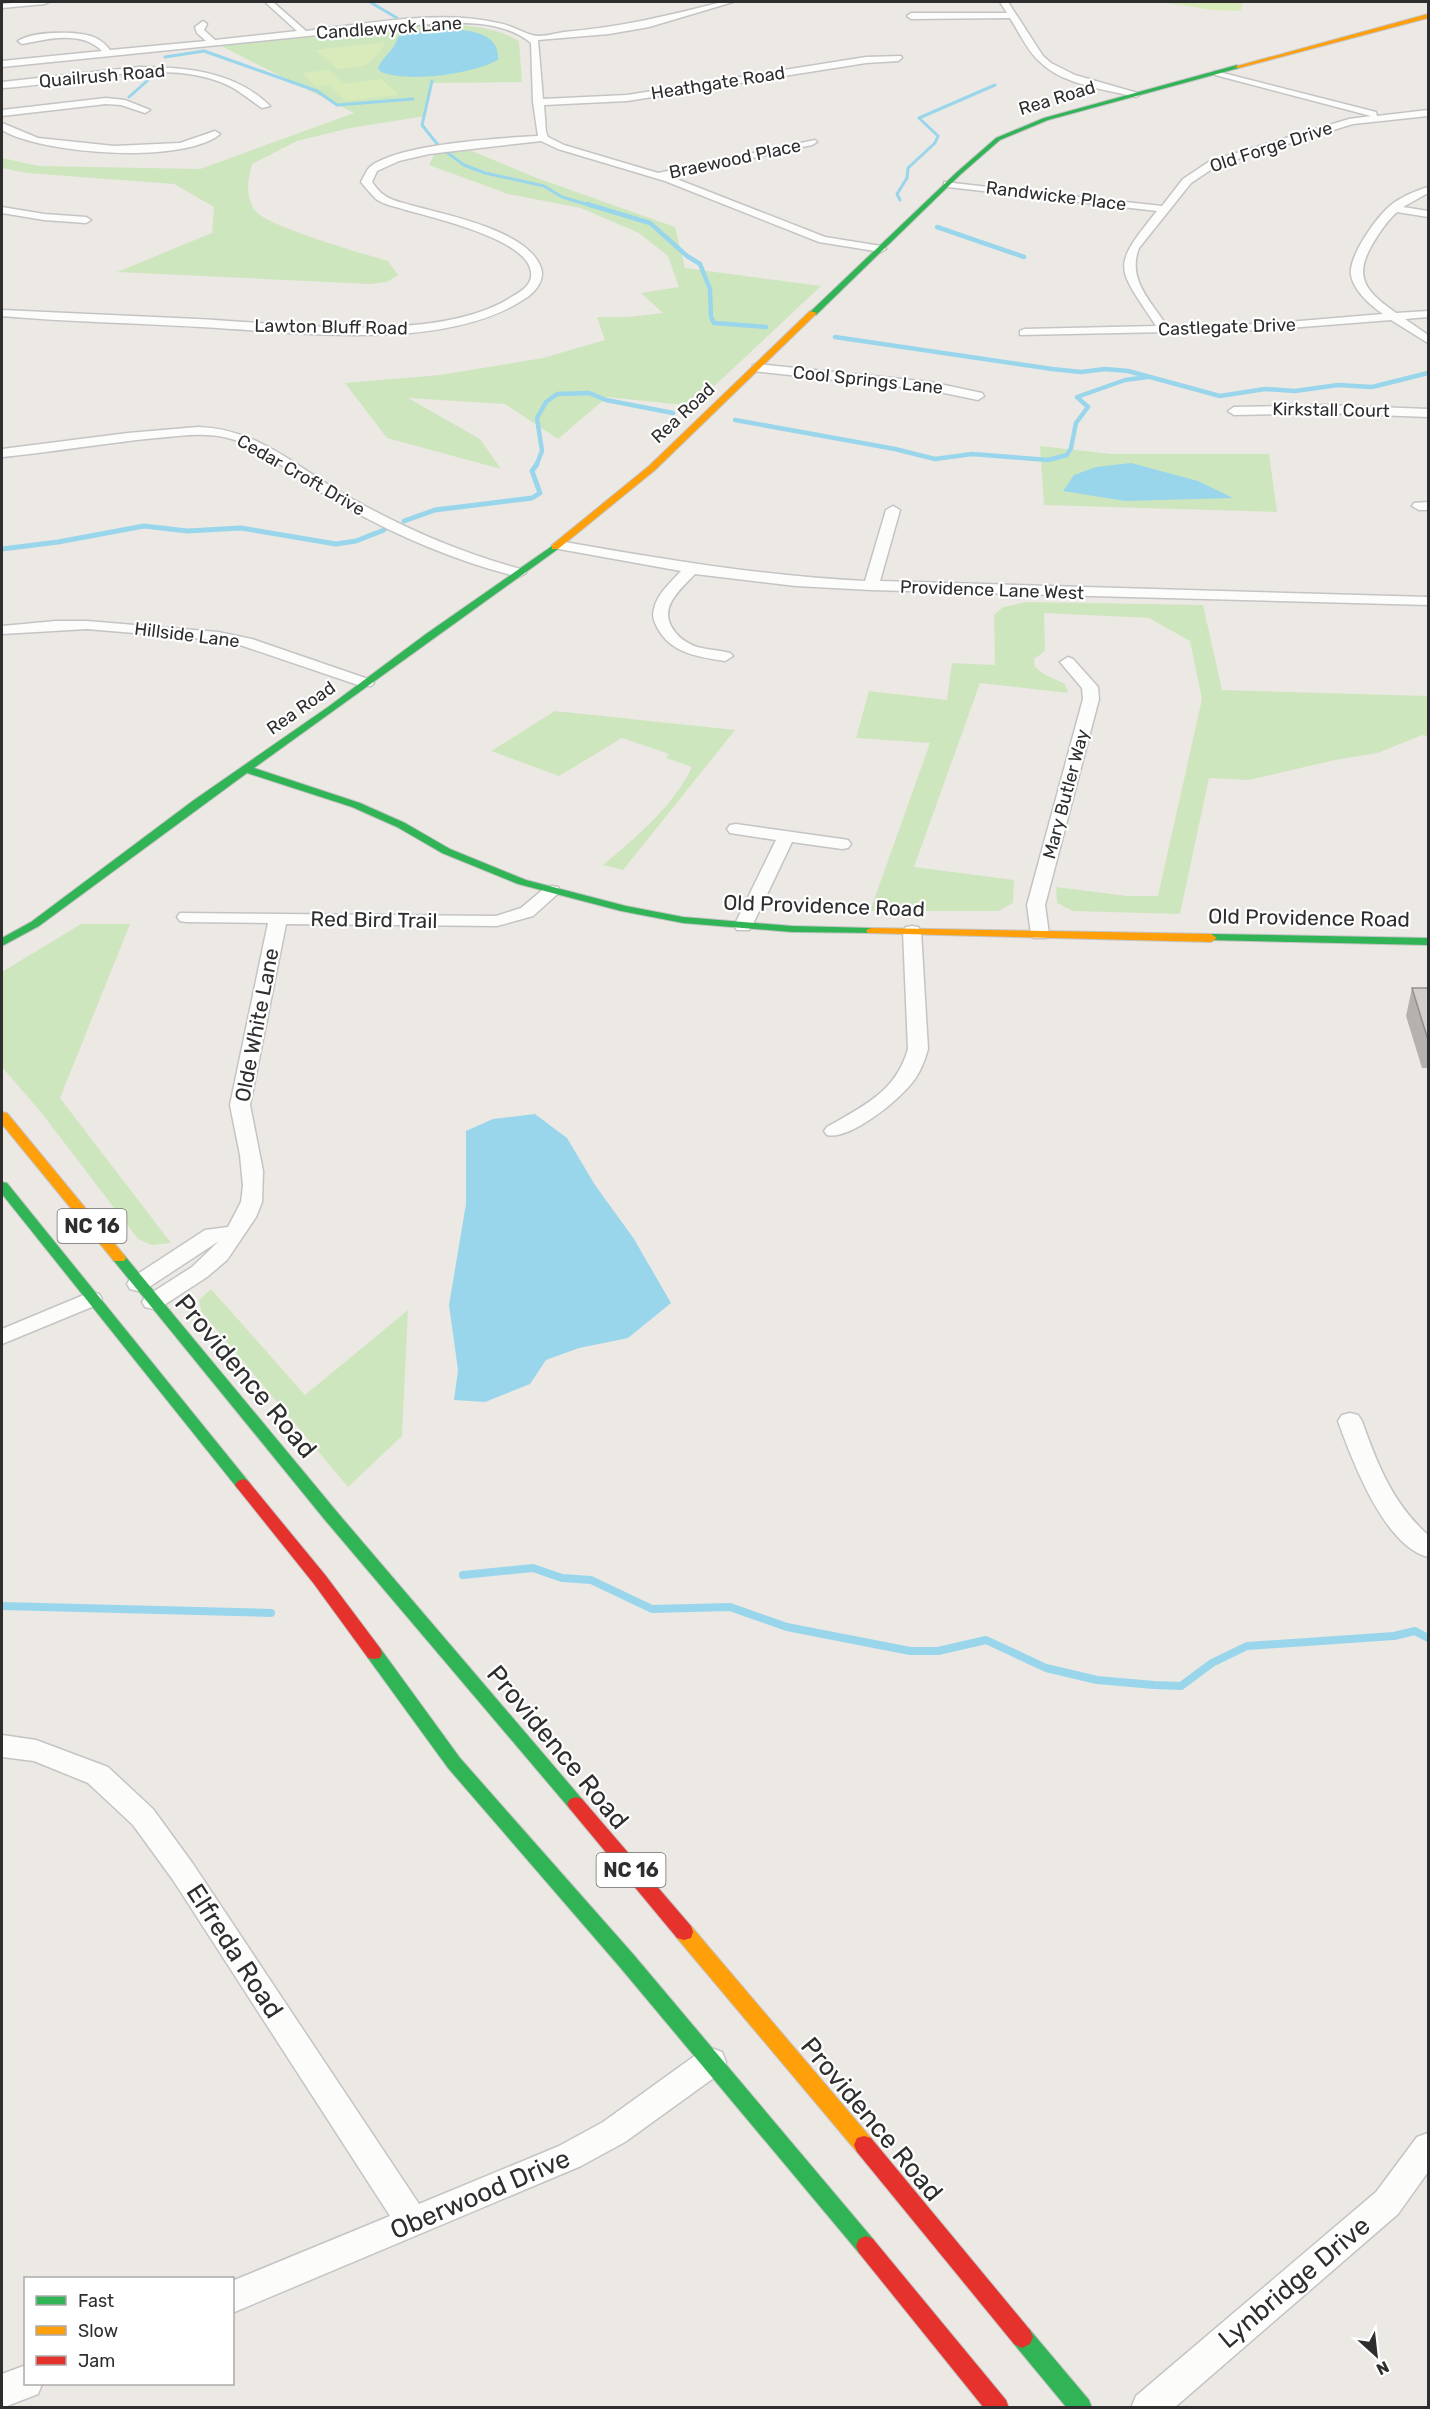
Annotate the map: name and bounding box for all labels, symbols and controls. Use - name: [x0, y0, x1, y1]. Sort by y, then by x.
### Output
- street label: Candlewyck Lane: [315, 12, 463, 44]
- street label: Quailrush Road: [38, 60, 166, 92]
- street label: Heathgate Road: [649, 62, 787, 104]
- street label: Rea Road: [1016, 76, 1098, 120]
- street label: Old Forge Drive: [1207, 117, 1335, 177]
- street label: Braewood Place: [667, 134, 803, 184]
- street label: Randwicke Place: [985, 176, 1127, 216]
- street label: Castlegate Drive: [1158, 314, 1296, 340]
- street label: Lawton Bluff Road: [254, 315, 408, 339]
- street label: Cool Springs Lane: [792, 361, 944, 399]
- street label: Rea Road: [647, 378, 719, 448]
- street label: Kirkstall Court: [1272, 398, 1390, 422]
- street label: Cedar Croft Drive: [233, 429, 369, 521]
- street label: Providence Lane West: [900, 576, 1084, 604]
- street label: Hillside Lane: [133, 618, 241, 652]
- street label: Rea Road: [262, 676, 340, 740]
- street label: Mary Butler Way: [1038, 727, 1094, 861]
- street label: Old Providence Road: [723, 889, 925, 922]
- street label: Old Providence Road: [1208, 903, 1410, 932]
- street label: Red Bird Trail: [310, 906, 438, 933]
- street label: Olde White Lane: [229, 946, 284, 1104]
- road number: NC 16: [58, 1209, 127, 1243]
- street label: Providence Road: [168, 1288, 323, 1464]
- street label: Providence Road: [480, 1659, 635, 1835]
- road number: NC 16: [596, 1853, 666, 1887]
- street label: Elfreda Road: [180, 1878, 290, 2024]
- street label: Providence Road: [794, 2031, 949, 2207]
- street label: Oberwood Drive: [386, 2143, 575, 2246]
- street label: Lynbridge Drive: [1212, 2210, 1376, 2355]
- legend: [24, 2277, 234, 2385]
- text: Fast: [78, 2290, 114, 2312]
- text: Slow: [78, 2320, 118, 2342]
- north arrow: [1346, 2325, 1406, 2385]
- text: Jam: [78, 2350, 115, 2372]
- text: N: [1373, 2357, 1392, 2379]

